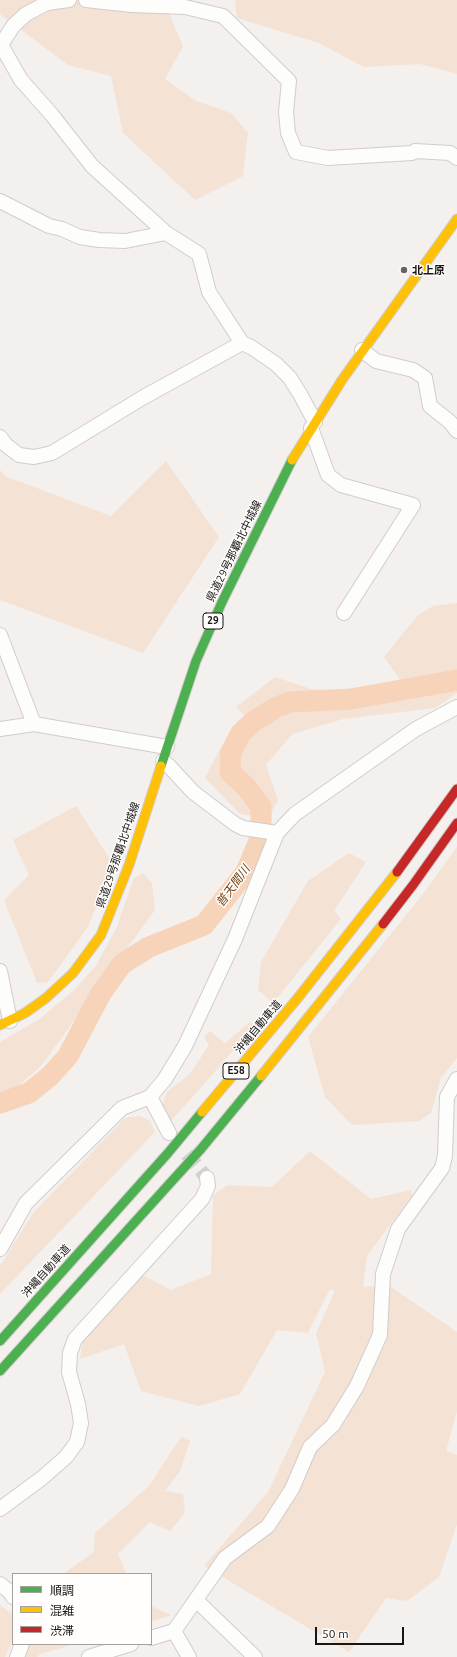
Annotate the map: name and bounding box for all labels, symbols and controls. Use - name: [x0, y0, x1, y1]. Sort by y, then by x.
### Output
- place label: 北上原: [412, 263, 445, 277]
- marker: 北上原: [399, 265, 409, 275]
- street label: 県道29号那覇北中城線: [204, 498, 264, 604]
- road number: 29: [203, 613, 223, 629]
- street label: 県道29号那覇北中城線: [94, 800, 142, 910]
- water label: 普天間川: [213, 862, 253, 910]
- street label: 沖縄自動車道: [232, 997, 284, 1057]
- road number: E58: [223, 1063, 249, 1079]
- street label: 沖縄自動車道: [19, 1242, 73, 1300]
- legend: [12, 1573, 152, 1645]
- text: 順調: [50, 1584, 74, 1597]
- text: 混雑: [50, 1604, 74, 1617]
- scale bar: [317, 1619, 406, 1645]
- text: 渋滞: [50, 1624, 74, 1637]
- text: 50 m: [322, 1627, 349, 1640]

